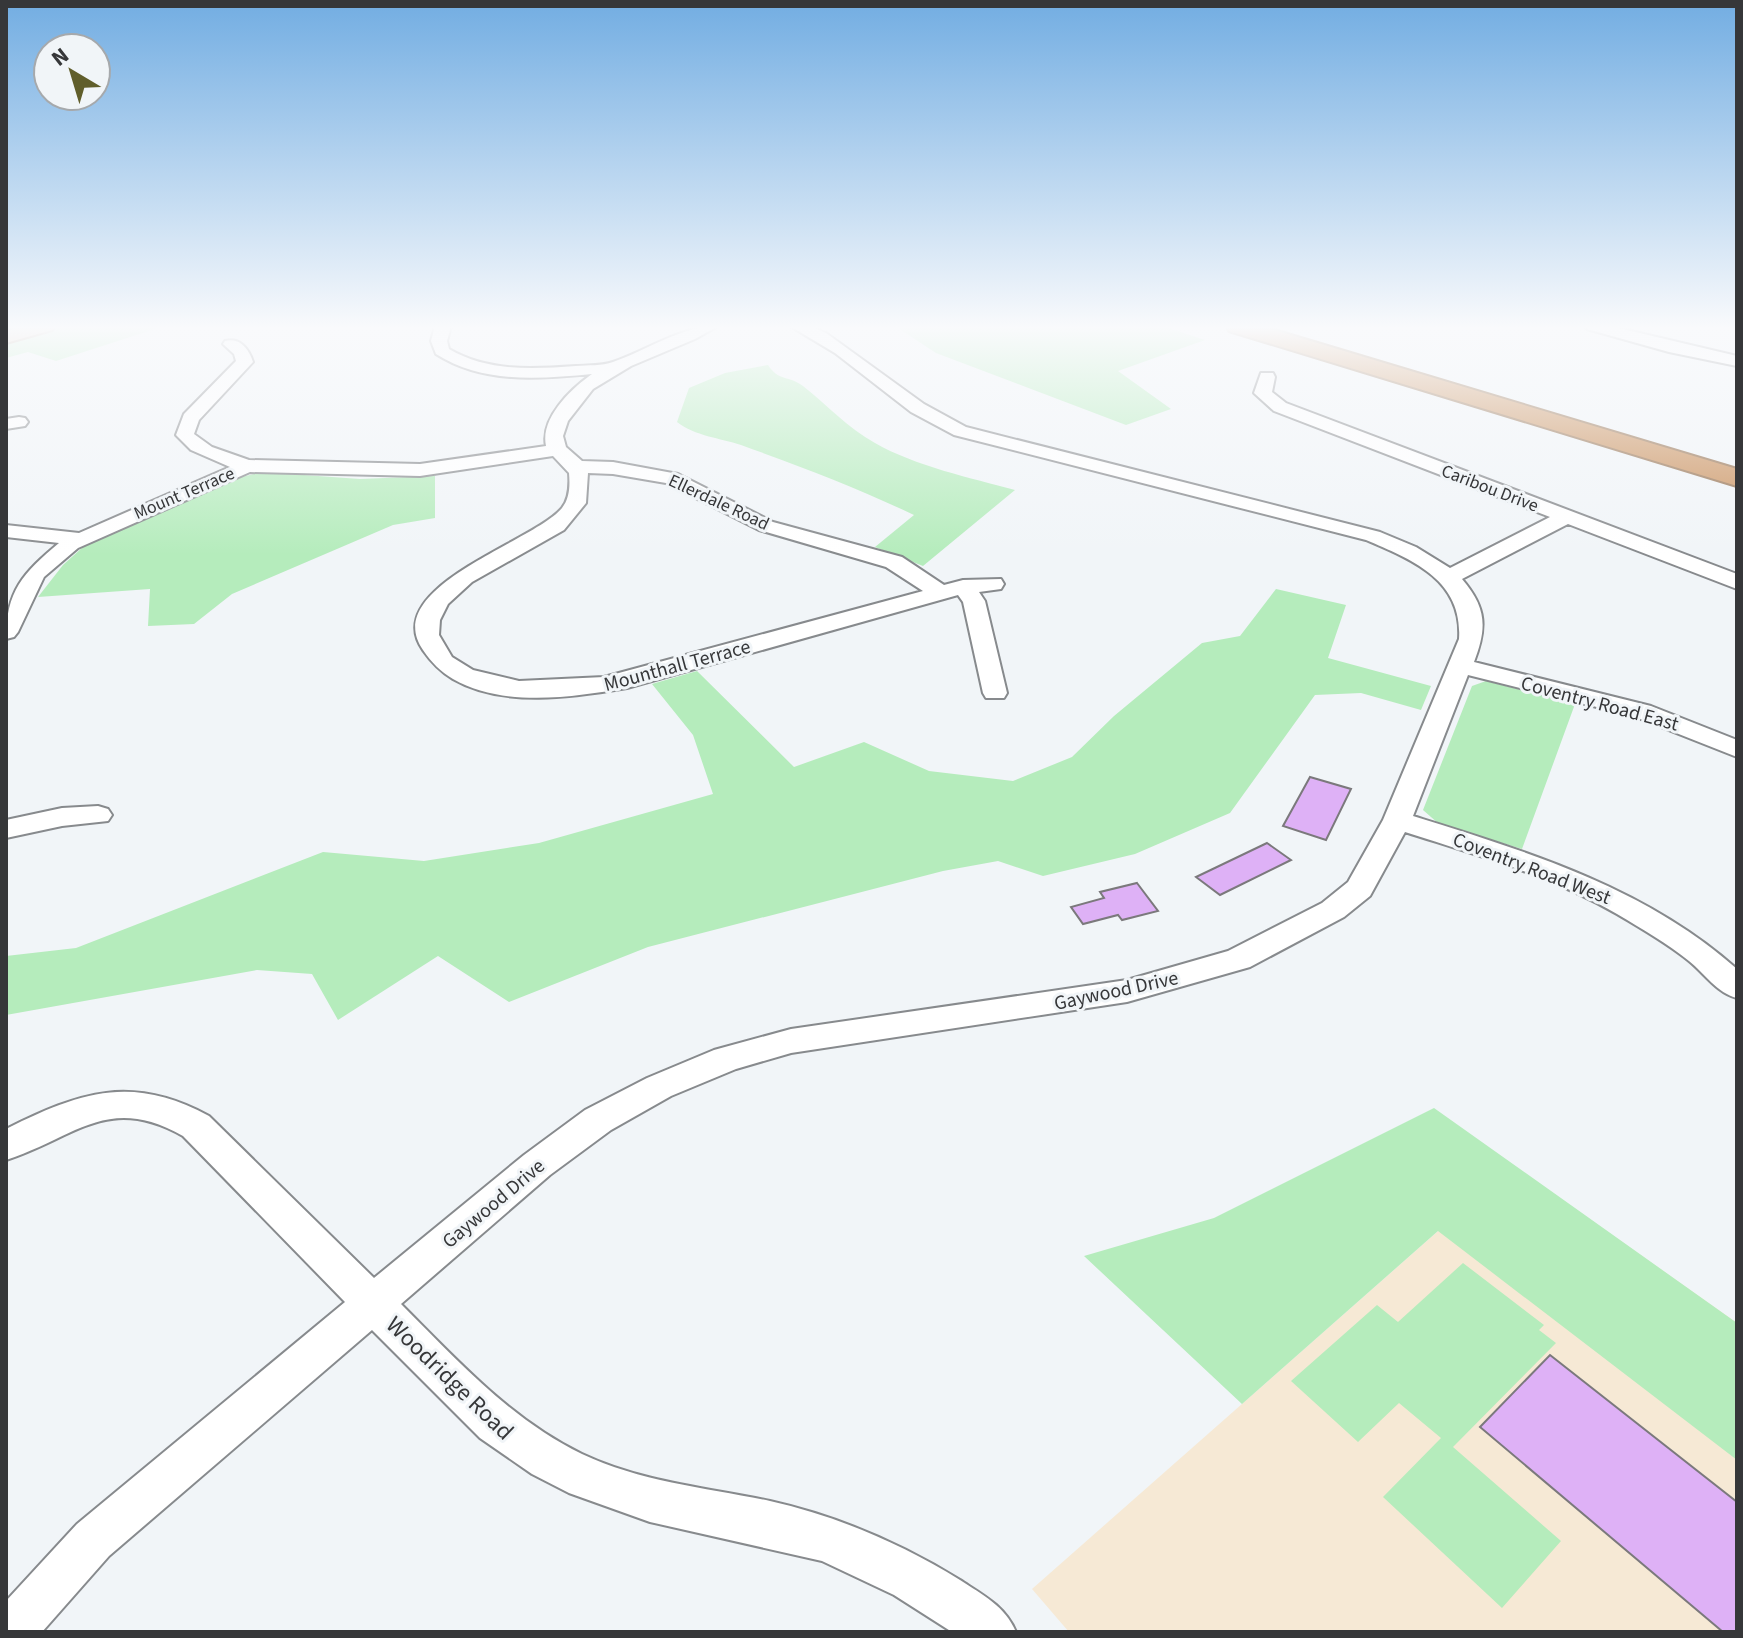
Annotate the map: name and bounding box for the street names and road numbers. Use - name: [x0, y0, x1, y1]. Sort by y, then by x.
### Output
- street label: Caribou Drive: [1438, 458, 1542, 518]
- street label: Mount Terrace: [130, 461, 239, 526]
- street label: Ellerdale Road: [664, 468, 773, 537]
- street label: Mounthall Terrace: [601, 633, 754, 699]
- street label: Coventry Road East: [1518, 669, 1682, 739]
- street label: Coventry Road West: [1449, 826, 1615, 912]
- street label: Gaywood Drive: [1052, 964, 1181, 1018]
- street label: Gaywood Drive: [436, 1152, 551, 1255]
- street label: Woodridge Road: [378, 1308, 521, 1449]

